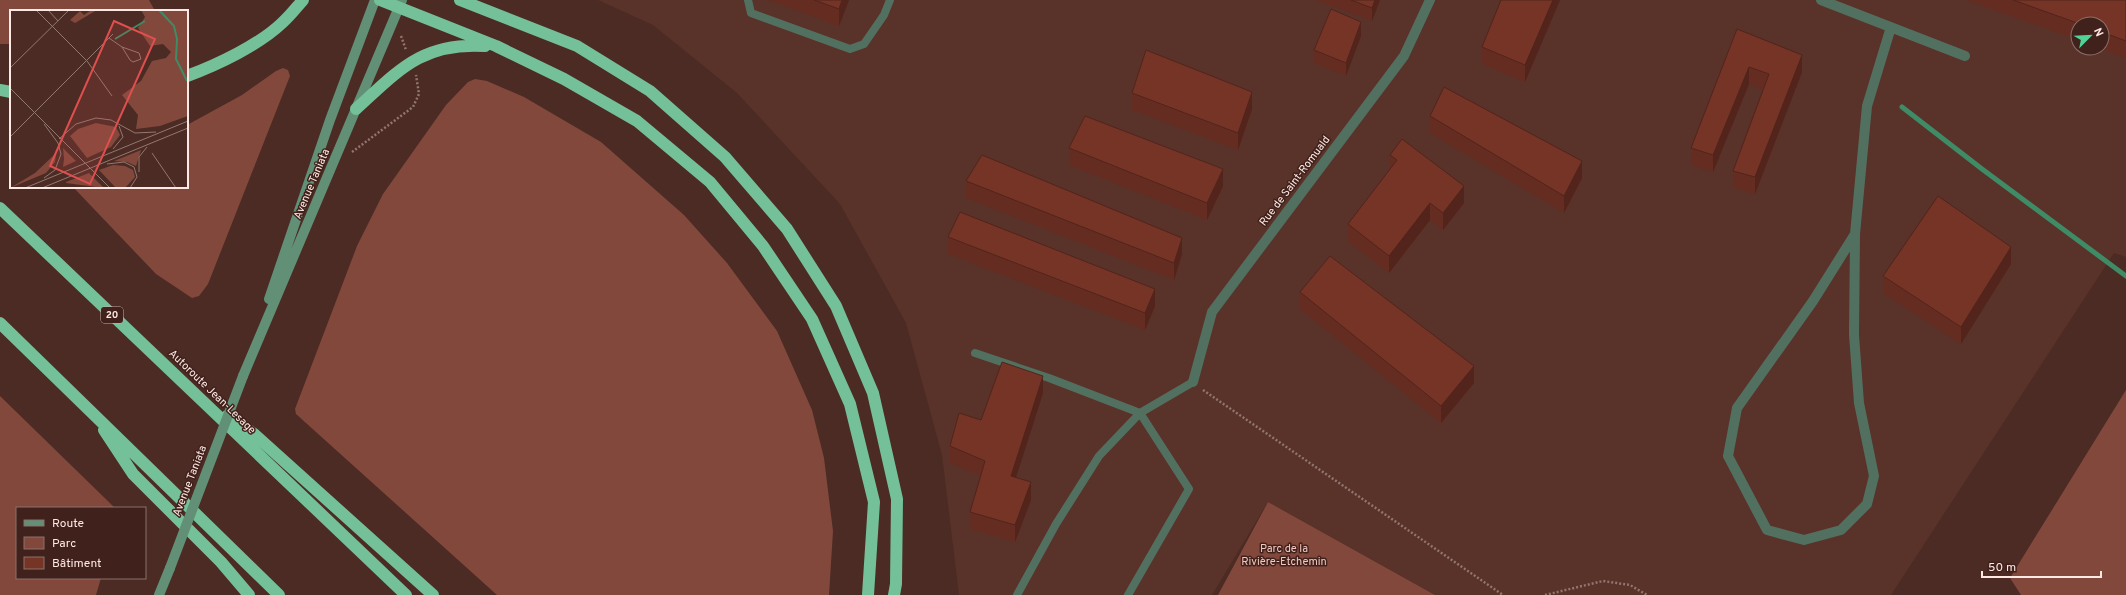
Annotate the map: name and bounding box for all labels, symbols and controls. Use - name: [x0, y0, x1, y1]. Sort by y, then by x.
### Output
- inset map: [10, 10, 188, 188]
- north arrow: [2070, 16, 2110, 56]
- text: N: [2090, 26, 2106, 39]
- street label: Rue de Saint-Romuald: [1257, 133, 1333, 229]
- street label: Avenue Taniata: [291, 147, 333, 221]
- road number: 20: [101, 307, 123, 323]
- street label: Autoroute Jean-Lesage: [165, 347, 259, 437]
- street label: Avenue Taniata: [170, 443, 210, 519]
- legend: [16, 507, 146, 579]
- text: Route: [52, 516, 84, 532]
- text: Parc: [52, 536, 76, 552]
- park label: Parc de la Rivière-Etchemin: [1241, 542, 1327, 569]
- scale bar: [1982, 553, 2101, 579]
- text: Bâtiment: [52, 556, 102, 572]
- text: 50 m: [1988, 560, 2016, 576]

